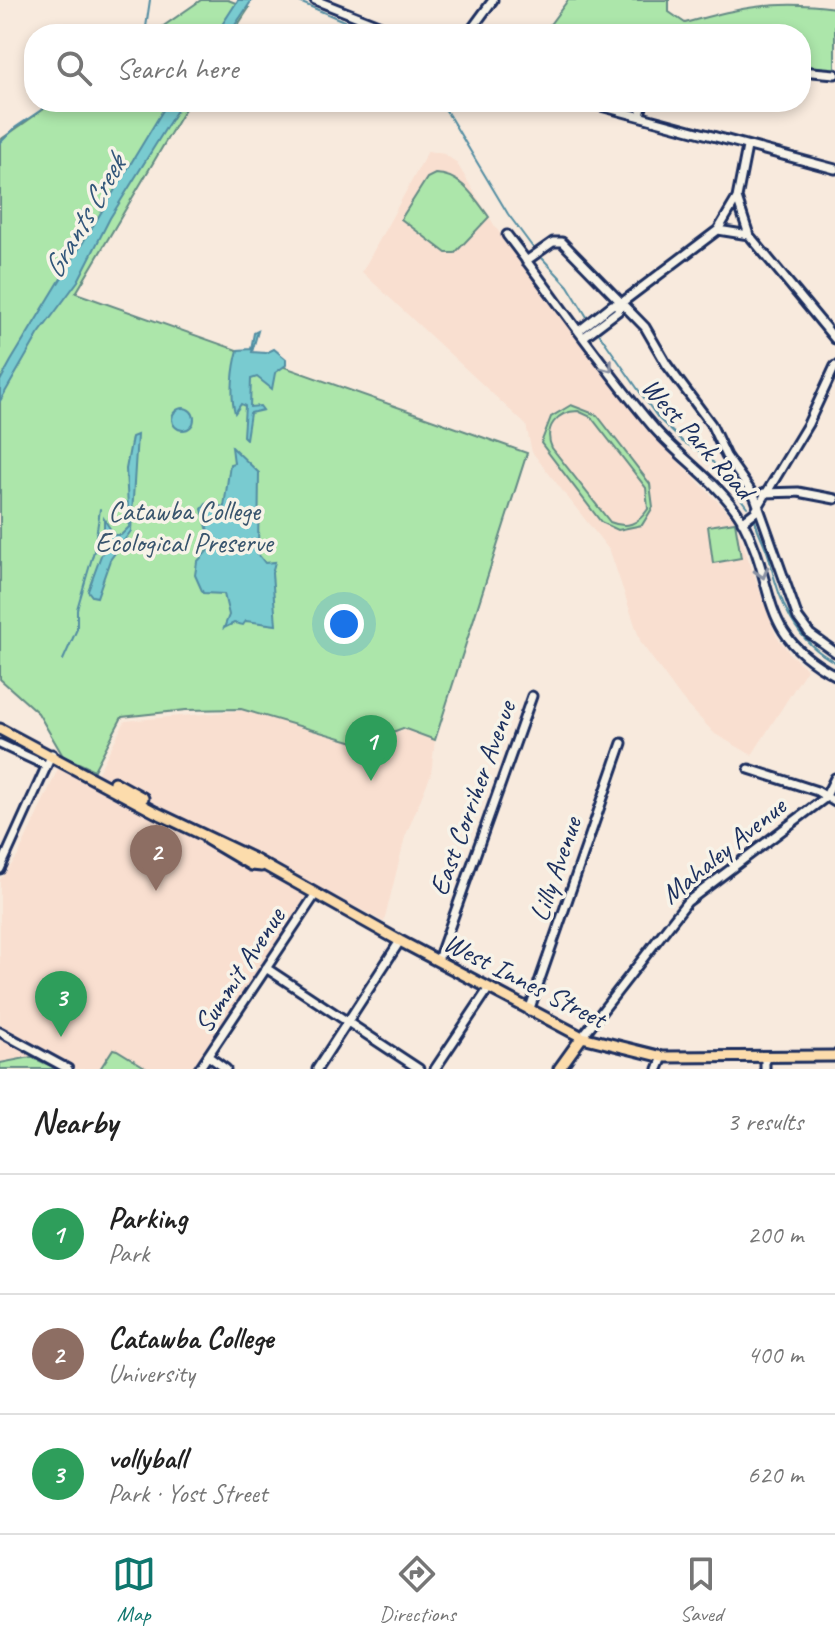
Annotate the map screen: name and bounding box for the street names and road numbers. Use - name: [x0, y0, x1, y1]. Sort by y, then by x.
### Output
- street label: West Park Road: [634, 370, 764, 509]
- street label: East Corriher Avenue: [421, 694, 524, 900]
- street label: Mahaley Avenue: [653, 788, 794, 911]
- street label: Lilly Avenue: [521, 811, 590, 926]
- street label: Summit Avenue: [186, 899, 293, 1039]
- street label: West Innes Street: [438, 924, 614, 1037]

